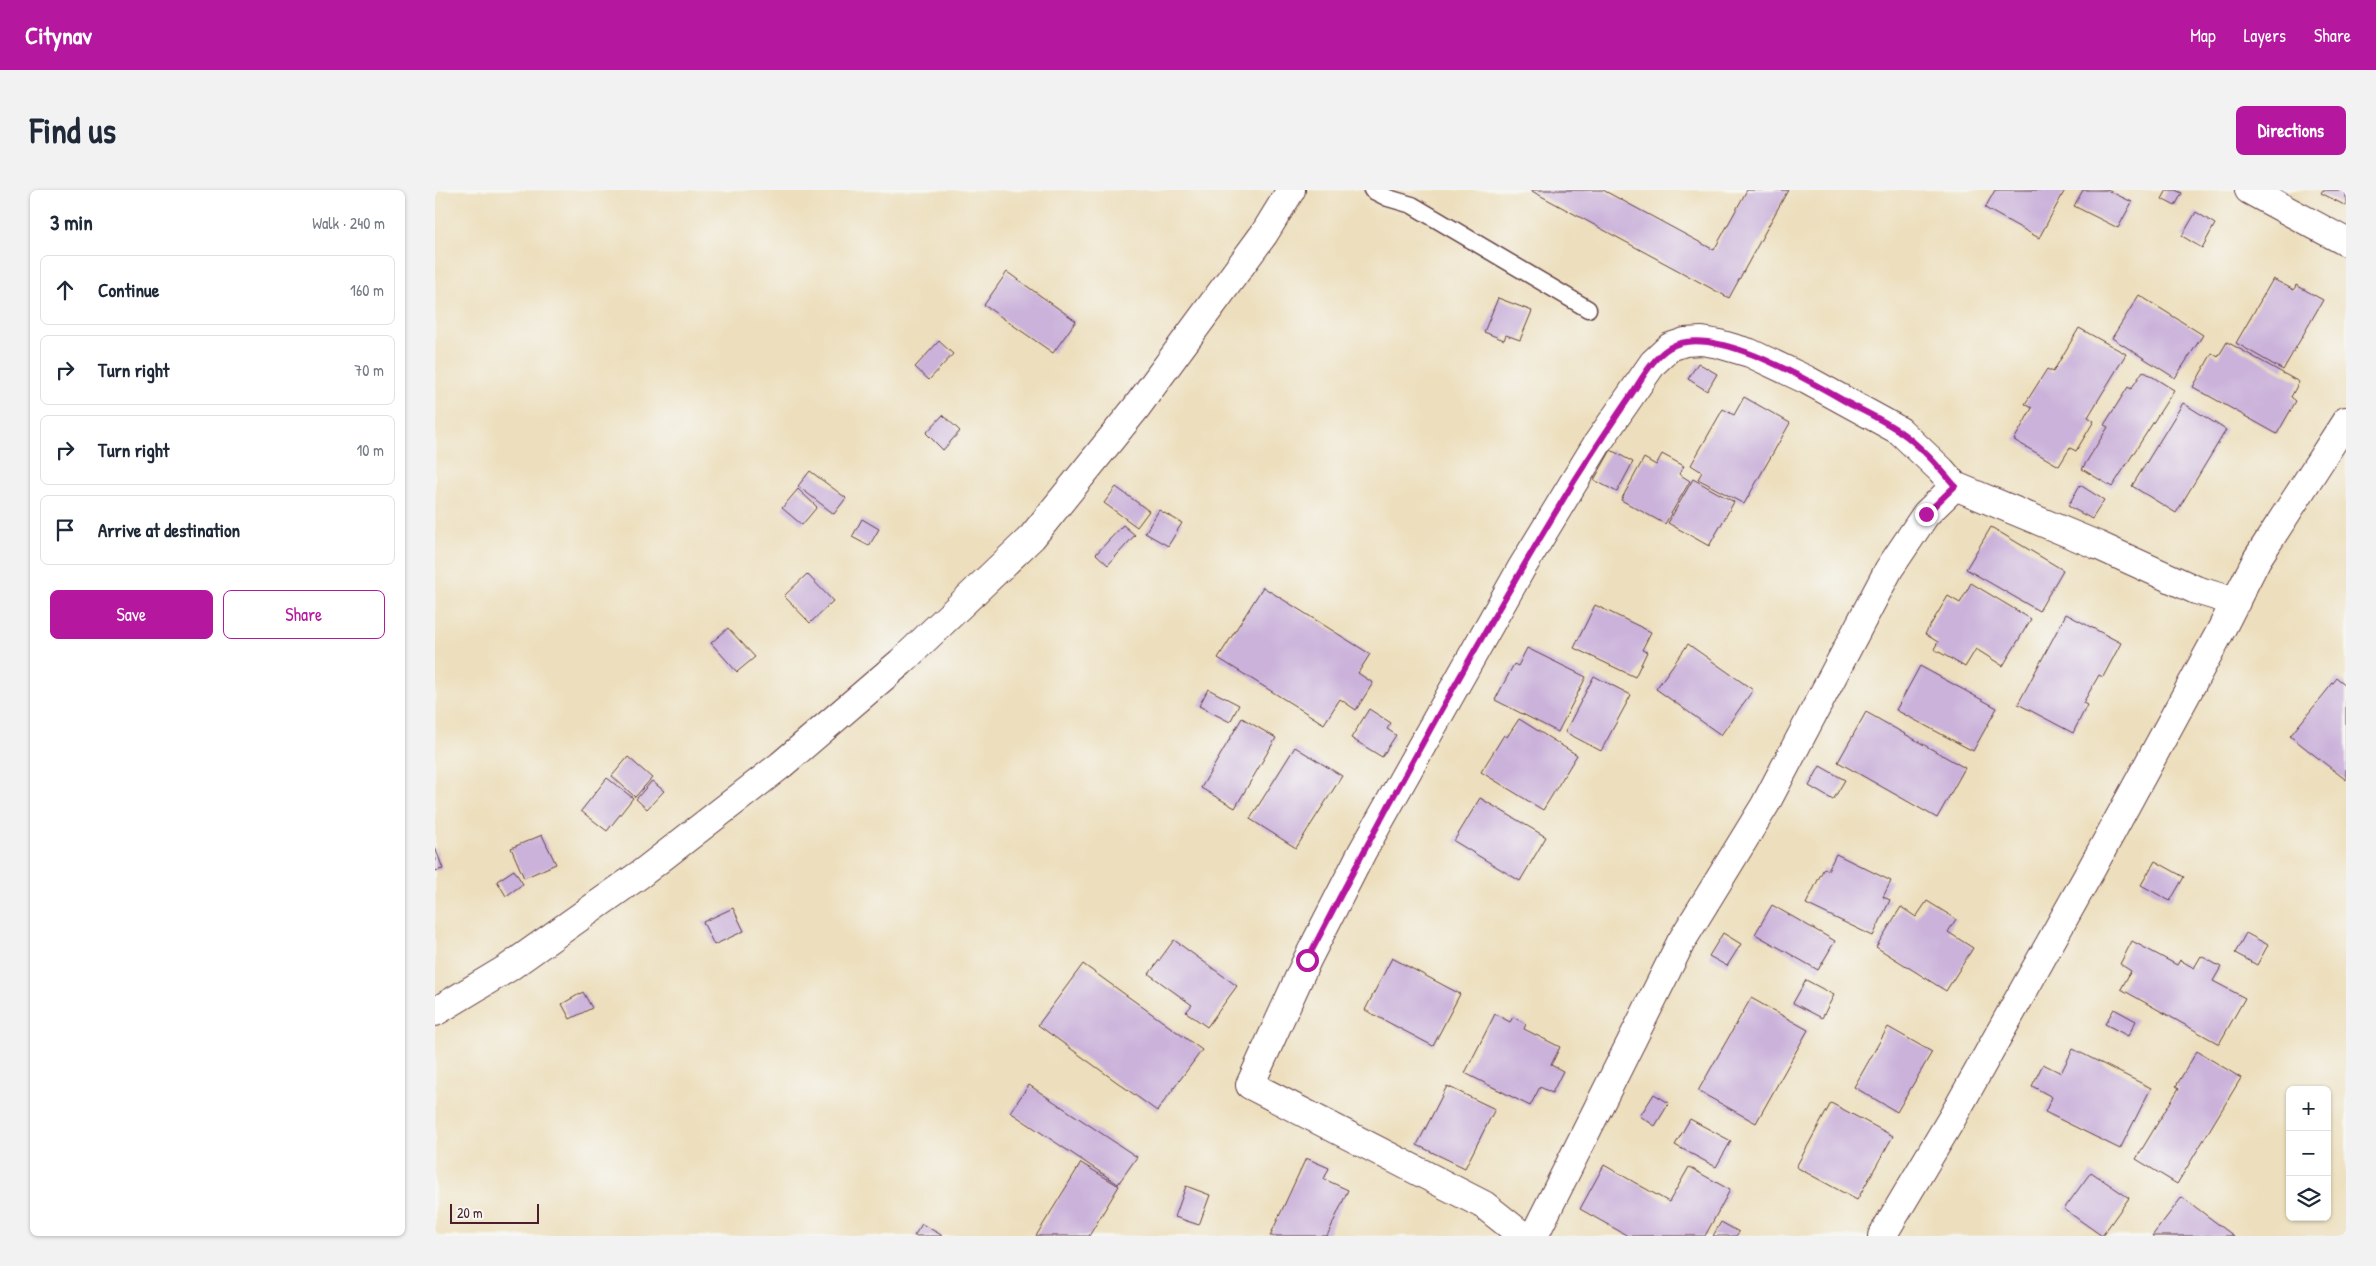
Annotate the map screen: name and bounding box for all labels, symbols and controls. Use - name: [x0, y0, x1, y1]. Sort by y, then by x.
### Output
- text: Citynav: [25, 19, 92, 51]
- text: Map: [2190, 23, 2216, 48]
- text: Layers: [2244, 23, 2286, 48]
- text: Share: [2314, 23, 2351, 48]
- button: Directions: [2236, 106, 2346, 155]
- text: Find us: [30, 107, 116, 154]
- text: 3 min: [50, 208, 93, 237]
- text: Walk · 240 m: [312, 212, 385, 234]
- icon: ahead: [51, 276, 79, 304]
- text: Continue: [98, 277, 159, 303]
- text: 160 m: [350, 279, 384, 301]
- icon: right: [51, 356, 79, 384]
- text: Turn right: [98, 357, 169, 383]
- text: 70 m: [354, 359, 384, 381]
- icon: right: [51, 436, 79, 464]
- text: Turn right: [98, 437, 169, 463]
- text: 10 m: [356, 439, 384, 461]
- route end: [1915, 503, 1938, 526]
- icon: arrive: [51, 516, 79, 544]
- text: Arrive at destination: [98, 517, 240, 543]
- button: Save: [50, 590, 213, 639]
- button: Share: [223, 590, 385, 639]
- route start: [1296, 949, 1319, 972]
- map controls: [2286, 1086, 2331, 1221]
- button: +: [2286, 1086, 2331, 1131]
- button: −: [2286, 1131, 2331, 1176]
- button: layers: [2286, 1176, 2331, 1221]
- scale bar: [450, 1201, 539, 1224]
- text: 20 m: [457, 1203, 483, 1222]

